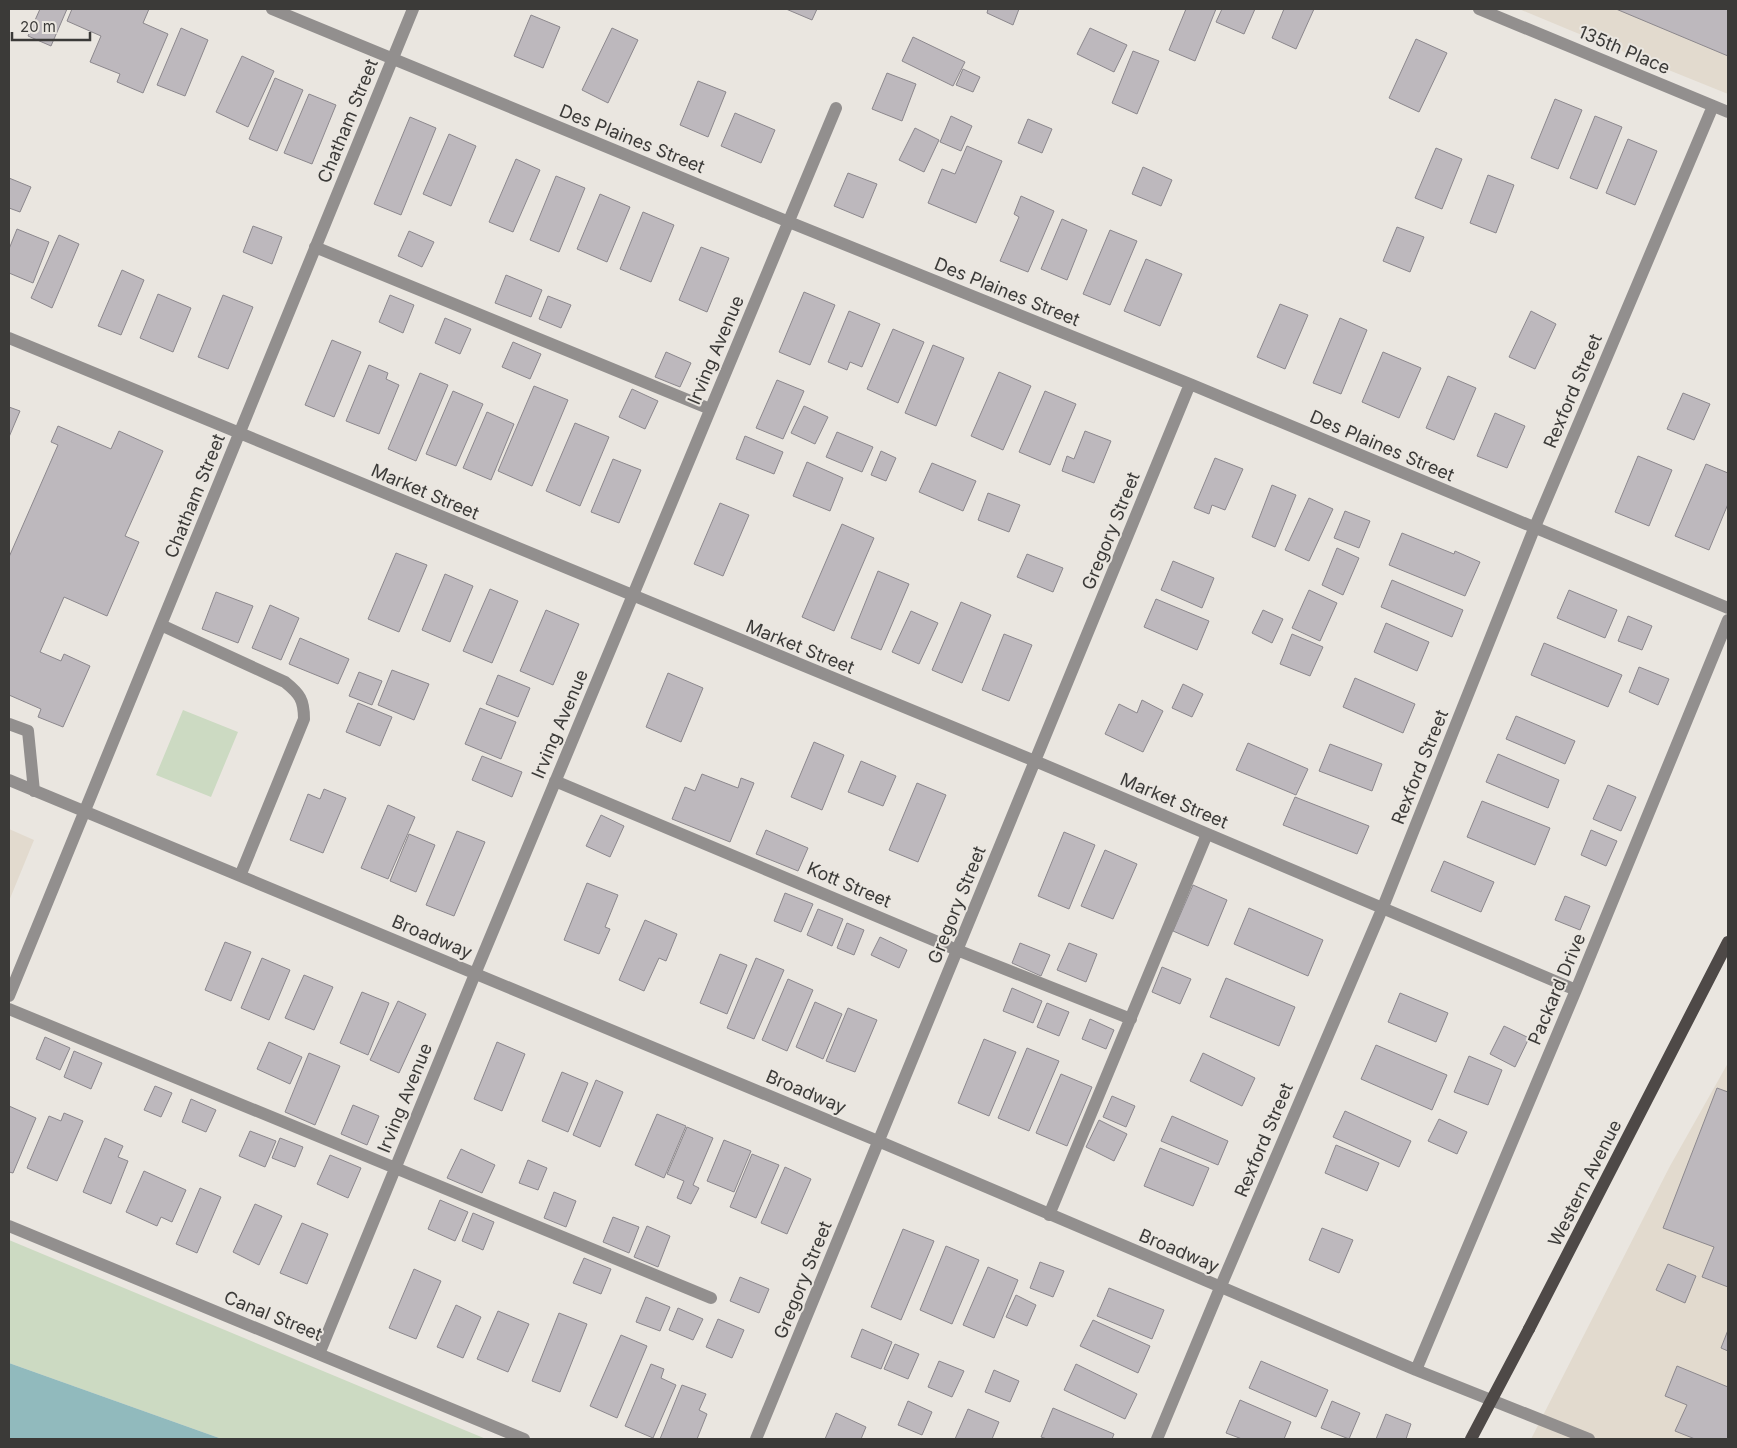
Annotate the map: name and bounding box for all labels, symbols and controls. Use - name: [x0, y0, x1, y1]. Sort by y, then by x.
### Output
- scale bar: [12, 10, 90, 42]
- text: 20 m: [20, 17, 56, 36]
- street label: 135th Place: [1575, 21, 1673, 78]
- street label: Chatham Street: [313, 56, 382, 186]
- street label: Des Plaines Street: [556, 100, 708, 177]
- street label: Des Plaines Street: [931, 253, 1083, 330]
- street label: Irving Avenue: [683, 292, 748, 407]
- street label: Rexford Street: [1539, 331, 1606, 451]
- street label: Des Plaines Street: [1307, 406, 1458, 486]
- street label: Chatham Street: [160, 431, 229, 561]
- street label: Market Street: [368, 459, 482, 524]
- street label: Gregory Street: [1077, 469, 1144, 593]
- street label: Market Street: [743, 615, 858, 678]
- street label: Irving Avenue: [527, 666, 592, 781]
- street label: Rexford Street: [1387, 706, 1452, 827]
- street label: Market Street: [1117, 768, 1231, 833]
- street label: Gregory Street: [923, 843, 990, 967]
- street label: Kott Street: [804, 857, 895, 912]
- street label: Broadway: [389, 910, 475, 963]
- street label: Packard Drive: [1524, 930, 1589, 1048]
- street label: Irving Avenue: [373, 1040, 436, 1156]
- street label: Broadway: [763, 1065, 849, 1118]
- street label: Rexford Street: [1230, 1080, 1297, 1200]
- street label: Western Avenue: [1544, 1116, 1625, 1249]
- street label: Gregory Street: [769, 1218, 836, 1342]
- street label: Broadway: [1136, 1224, 1222, 1277]
- street label: Canal Street: [221, 1286, 326, 1345]

